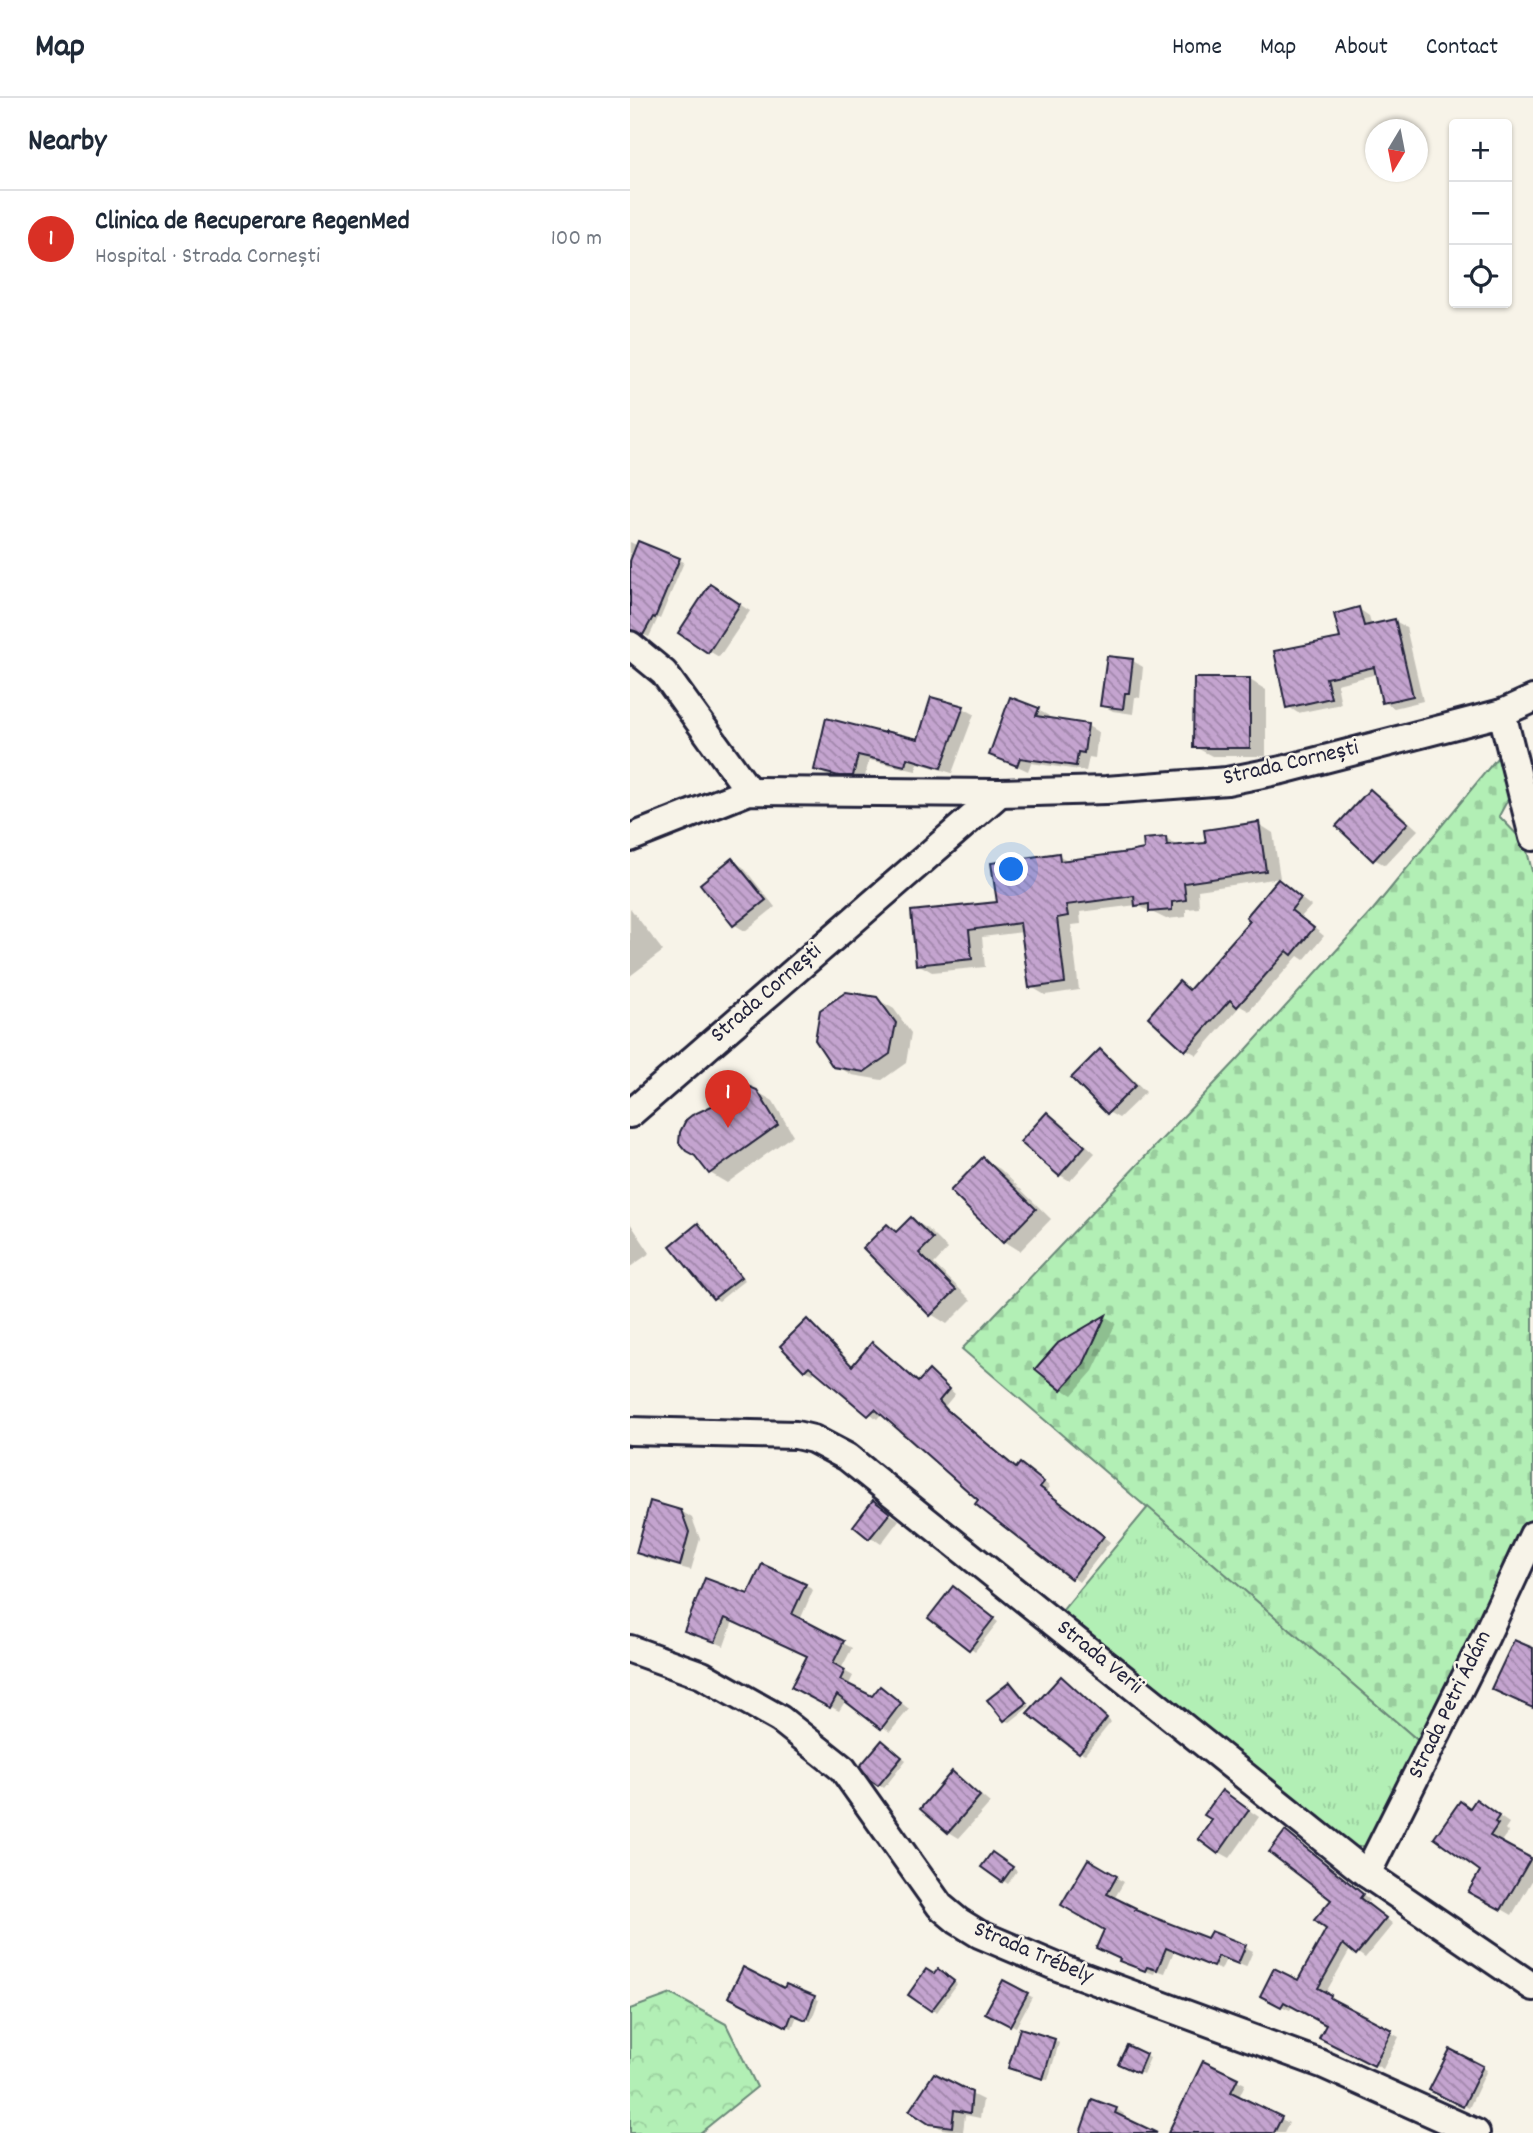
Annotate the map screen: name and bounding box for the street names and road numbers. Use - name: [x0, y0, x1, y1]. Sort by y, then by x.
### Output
- street label: Strada Cornești: [1220, 732, 1362, 796]
- street label: Strada Cornești: [704, 936, 830, 1052]
- street label: Strada Verii: [1049, 1613, 1149, 1703]
- street label: Strada Petri Ádám: [1401, 1625, 1501, 1785]
- street label: Strada Trébely: [968, 1914, 1099, 1994]

